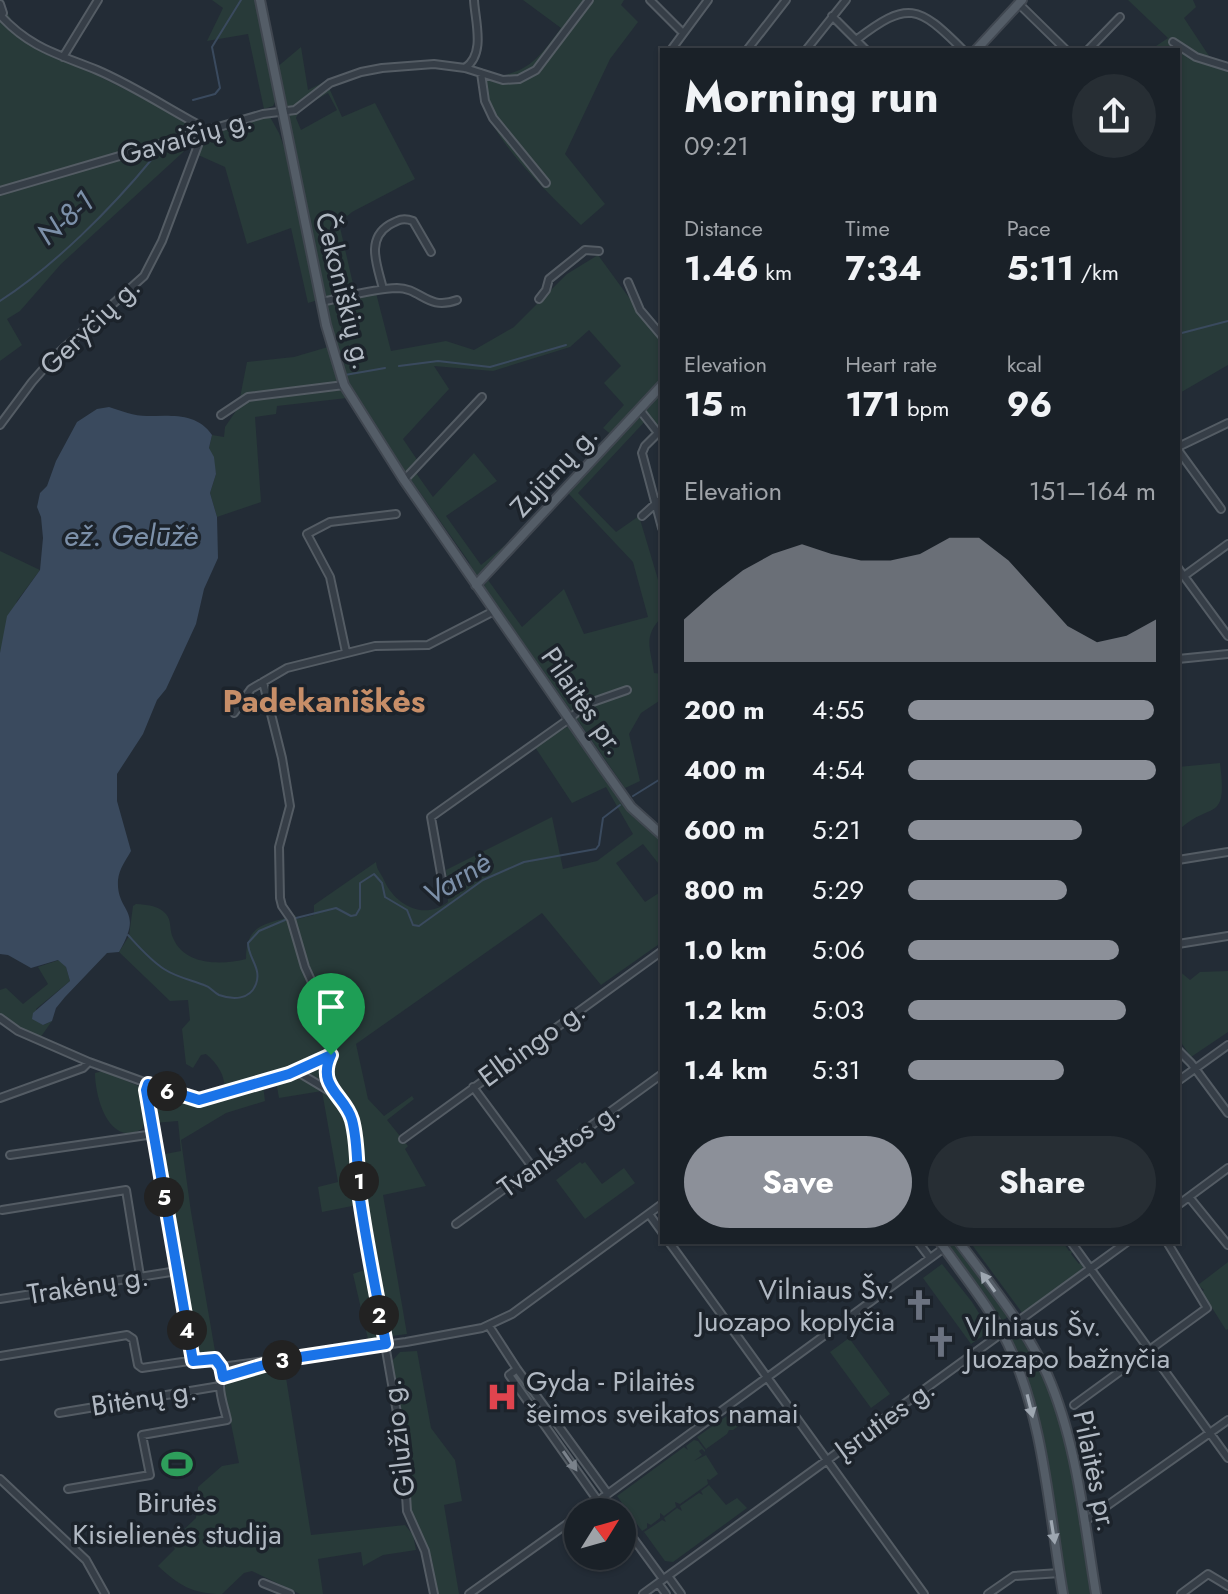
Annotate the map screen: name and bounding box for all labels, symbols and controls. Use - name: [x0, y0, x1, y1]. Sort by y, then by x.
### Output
- text: Morning run: [684, 65, 939, 129]
- button: share: [1072, 74, 1156, 158]
- street label: Gavaičių g.: [115, 99, 257, 175]
- text: 09:21: [684, 127, 749, 165]
- water label: N-8-1: [27, 181, 103, 255]
- street label: Čekoniškių g.: [305, 208, 383, 374]
- text: Distance: [684, 212, 763, 244]
- text: Time: [845, 212, 890, 244]
- text: Pace: [1007, 212, 1050, 244]
- text: 1.46: [684, 244, 759, 293]
- text: 7:34: [845, 244, 922, 293]
- text: 5:11: [1007, 244, 1074, 293]
- text: km: [759, 256, 792, 288]
- text: /km: [1074, 256, 1119, 288]
- street label: Geryčių g.: [30, 267, 150, 385]
- text: Elevation: [684, 348, 767, 380]
- text: Heart rate: [845, 348, 937, 380]
- text: kcal: [1007, 348, 1042, 380]
- text: 15: [684, 380, 723, 429]
- text: 171: [845, 380, 900, 429]
- text: 96: [1007, 380, 1052, 429]
- text: m: [723, 392, 747, 424]
- text: bpm: [900, 392, 949, 424]
- street label: Zujūnų g.: [500, 416, 608, 526]
- text: Elevation: [684, 472, 782, 510]
- text: 151–164 m: [1029, 472, 1156, 510]
- water label: ež. Gelūžė: [64, 514, 198, 557]
- street label: Pilaitės pr.: [531, 639, 635, 763]
- district label: Padekaniškės: [223, 678, 425, 724]
- text: 200 m: [684, 691, 765, 729]
- text: 4:55: [812, 691, 864, 729]
- text: 400 m: [684, 751, 766, 789]
- text: 4:54: [812, 751, 865, 789]
- text: 600 m: [684, 811, 765, 849]
- text: 5:21: [812, 811, 861, 849]
- water label: Varnė: [415, 840, 499, 916]
- text: 800 m: [684, 871, 764, 909]
- text: 5:29: [812, 871, 864, 909]
- text: 1.0 km: [684, 931, 767, 969]
- text: 5:06: [812, 931, 865, 969]
- pin: [297, 973, 365, 1055]
- icon: arrive: [309, 985, 353, 1029]
- street label: Elbingo g.: [470, 991, 594, 1097]
- text: 1.2 km: [684, 991, 767, 1029]
- text: 5:03: [812, 991, 864, 1029]
- text: 1.4 km: [684, 1051, 768, 1089]
- text: 5:31: [812, 1051, 860, 1089]
- pin: 6: [147, 1071, 187, 1111]
- text: 6: [160, 1075, 174, 1107]
- street label: Tvankstos g.: [489, 1091, 629, 1207]
- button: Save: [684, 1136, 912, 1228]
- button: Share: [928, 1136, 1156, 1228]
- pin: 1: [339, 1161, 379, 1201]
- text: 1: [353, 1165, 365, 1197]
- pin: 5: [144, 1177, 184, 1217]
- text: 5: [157, 1181, 171, 1213]
- street label: Trakėnų g.: [24, 1255, 152, 1315]
- place label: Vilniaus Šv. Juozapo koplyčia: [693, 1269, 895, 1342]
- one-way arrow: [981, 1272, 996, 1293]
- church icon: Vilniaus Šv. Juozapo koplyčia: [902, 1288, 936, 1322]
- pin: 2: [359, 1295, 399, 1335]
- text: 2: [372, 1299, 386, 1331]
- place label: Vilniaus Šv. Juozapo bažnyčia: [961, 1306, 1170, 1379]
- pin: 4: [167, 1310, 207, 1350]
- text: 4: [179, 1314, 195, 1346]
- church icon: Vilniaus Šv. Juozapo bažnyčia: [924, 1325, 958, 1359]
- pin: 3: [262, 1340, 302, 1380]
- text: 3: [275, 1344, 289, 1376]
- place label: Gyda - Pilaitės šeimos sveikatos namai: [526, 1361, 799, 1434]
- street label: Bitėnų g.: [88, 1369, 200, 1427]
- street label: Įsruties g.: [826, 1369, 944, 1470]
- street label: Gilužio g.: [370, 1377, 426, 1499]
- hospital icon: Gyda - Pilaitės šeimos sveikatos namai: [485, 1380, 519, 1414]
- one-way arrow: [1024, 1394, 1037, 1419]
- street label: Pilaitės pr.: [1062, 1407, 1128, 1535]
- sports icon: Birutės Kisielienės studija: [160, 1447, 194, 1481]
- one-way arrow: [562, 1450, 577, 1471]
- place label: Birutės Kisielienės studija: [72, 1482, 282, 1555]
- north arrow: [564, 1498, 636, 1570]
- map controls: [564, 1498, 636, 1570]
- one-way arrow: [1047, 1520, 1060, 1545]

